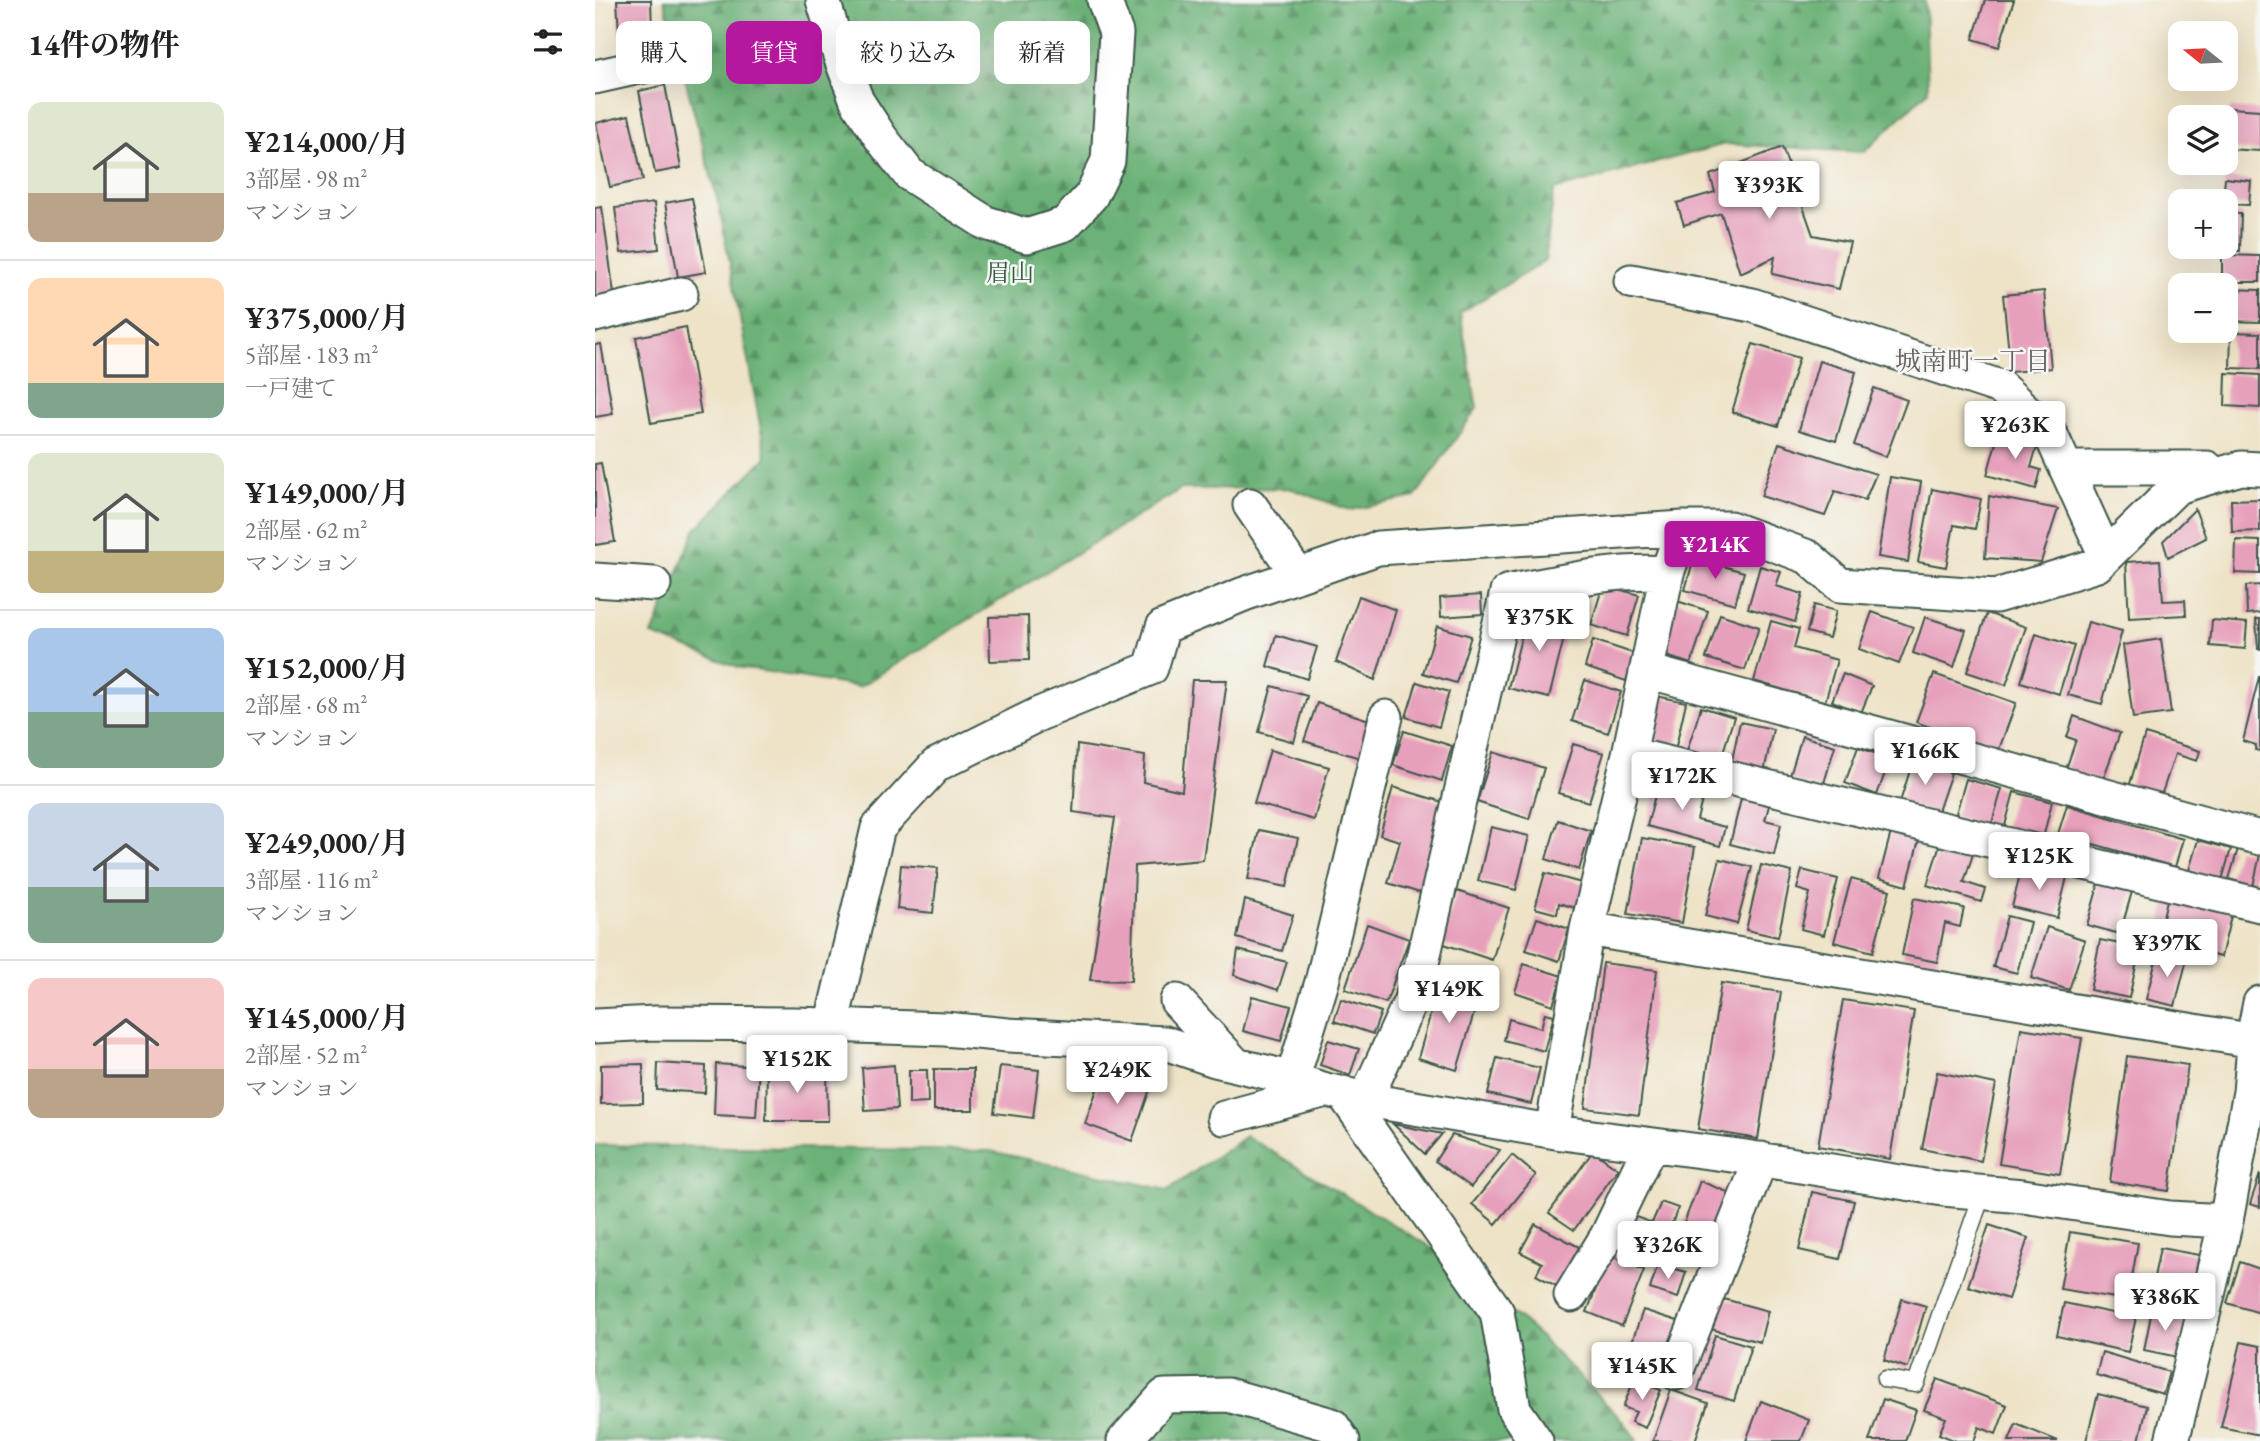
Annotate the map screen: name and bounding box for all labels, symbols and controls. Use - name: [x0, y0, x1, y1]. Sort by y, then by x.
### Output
- chip: 購入: [616, 21, 712, 84]
- chip: 賃貸: [726, 21, 822, 84]
- chip: 絞り込み: [836, 21, 980, 84]
- chip: 新着: [994, 21, 1090, 84]
- north arrow: [2168, 21, 2238, 91]
- map controls: [2168, 21, 2238, 343]
- icon: filters: [529, 23, 567, 61]
- text: 14件の物件: [28, 25, 180, 64]
- button: layers: [2168, 105, 2238, 175]
- text: ¥214,000/月: [245, 122, 409, 161]
- icon: home: [84, 130, 168, 214]
- pin: ¥393K: [1720, 162, 1818, 221]
- text: 3部屋 · 98 m²: [245, 164, 367, 194]
- text: ¥393K: [1734, 169, 1804, 199]
- button: +: [2168, 189, 2238, 259]
- text: マンション: [245, 197, 359, 227]
- park label: 眉山: [986, 257, 1034, 288]
- button: −: [2168, 273, 2238, 343]
- text: ¥375,000/月: [245, 298, 409, 337]
- icon: home: [84, 306, 168, 390]
- text: 5部屋 · 183 m²: [245, 340, 378, 370]
- district label: 城南町一丁目: [1895, 344, 2051, 378]
- text: 一戸建て: [245, 373, 337, 403]
- pin: ¥263K: [1966, 402, 2064, 461]
- text: ¥263K: [1980, 409, 2050, 439]
- text: ¥149,000/月: [245, 473, 409, 512]
- icon: home: [84, 481, 168, 565]
- text: 2部屋 · 62 m²: [245, 515, 367, 545]
- pin: ¥214K: [1666, 522, 1764, 581]
- text: ¥214K: [1680, 529, 1750, 559]
- text: マンション: [245, 548, 359, 578]
- pin: ¥375K: [1490, 594, 1588, 653]
- text: ¥375K: [1504, 601, 1574, 631]
- text: ¥152,000/月: [245, 648, 409, 687]
- icon: home: [84, 656, 168, 740]
- text: 2部屋 · 68 m²: [245, 690, 367, 720]
- text: マンション: [245, 723, 359, 753]
- pin: ¥166K: [1876, 728, 1974, 787]
- text: ¥166K: [1890, 735, 1960, 765]
- pin: ¥172K: [1633, 752, 1731, 812]
- text: ¥172K: [1647, 760, 1717, 790]
- text: ¥249,000/月: [245, 823, 409, 862]
- icon: home: [84, 831, 168, 915]
- pin: ¥125K: [1990, 832, 2088, 892]
- text: ¥125K: [2004, 840, 2074, 870]
- text: 3部屋 · 116 m²: [245, 865, 378, 895]
- text: マンション: [245, 898, 359, 928]
- pin: ¥397K: [2118, 920, 2216, 979]
- text: ¥397K: [2132, 927, 2202, 957]
- pin: ¥149K: [1400, 965, 1498, 1025]
- text: ¥149K: [1414, 973, 1484, 1003]
- text: ¥145,000/月: [245, 998, 409, 1037]
- icon: home: [84, 1006, 168, 1090]
- pin: ¥152K: [748, 1036, 846, 1095]
- text: 2部屋 · 52 m²: [245, 1040, 367, 1070]
- text: ¥152K: [762, 1043, 832, 1073]
- pin: ¥249K: [1068, 1046, 1166, 1106]
- text: ¥249K: [1082, 1054, 1152, 1084]
- text: マンション: [245, 1073, 359, 1103]
- pin: ¥326K: [1619, 1222, 1717, 1281]
- text: ¥326K: [1633, 1229, 1703, 1259]
- pin: ¥386K: [2116, 1274, 2214, 1333]
- text: ¥386K: [2130, 1281, 2200, 1311]
- pin: ¥145K: [1593, 1342, 1691, 1402]
- text: ¥145K: [1607, 1350, 1677, 1380]

